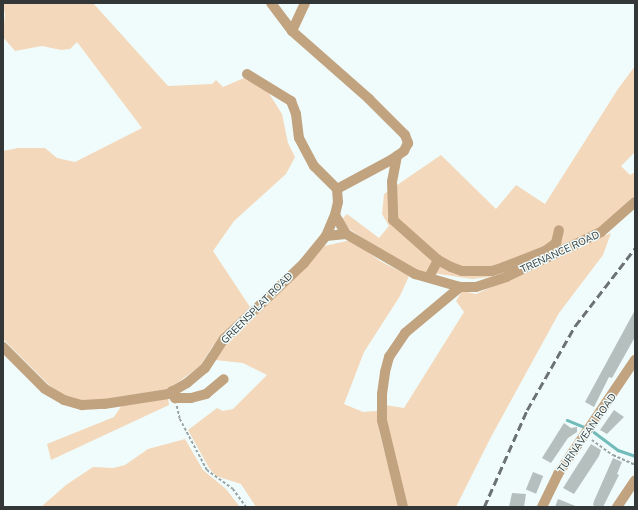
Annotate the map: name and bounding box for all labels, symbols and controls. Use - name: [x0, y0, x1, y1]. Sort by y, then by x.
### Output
- street label: TRENANCE ROAD: [519, 228, 601, 276]
- street label: GREENSPLAT ROAD: [219, 270, 295, 346]
- street label: TURNAVEAN ROAD: [555, 391, 619, 475]

